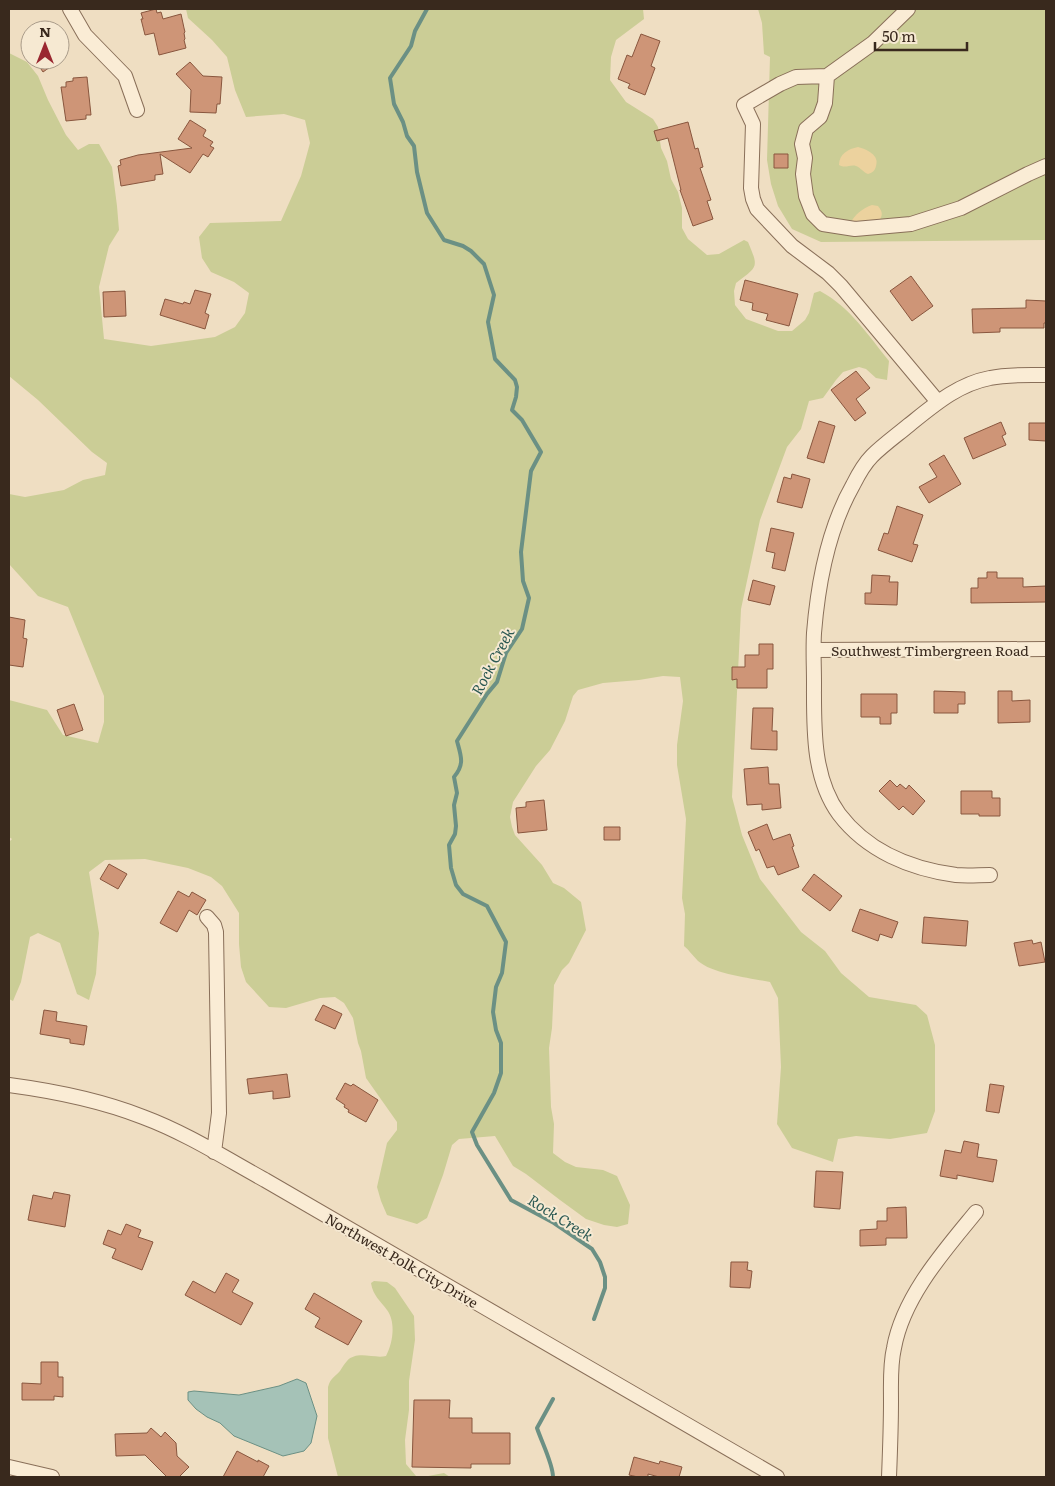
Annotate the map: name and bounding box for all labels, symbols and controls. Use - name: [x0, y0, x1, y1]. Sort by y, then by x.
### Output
- north arrow: [20, 20, 70, 70]
- scale bar: [875, 20, 968, 52]
- text: N: [39, 21, 51, 41]
- text: 50 m: [882, 24, 916, 47]
- water label: Rock Creek: [465, 622, 520, 699]
- street label: Southwest Timbergreen Road: [831, 640, 1029, 660]
- water label: Rock Creek: [524, 1188, 599, 1247]
- street label: Northwest Polk City Drive: [322, 1208, 482, 1312]

